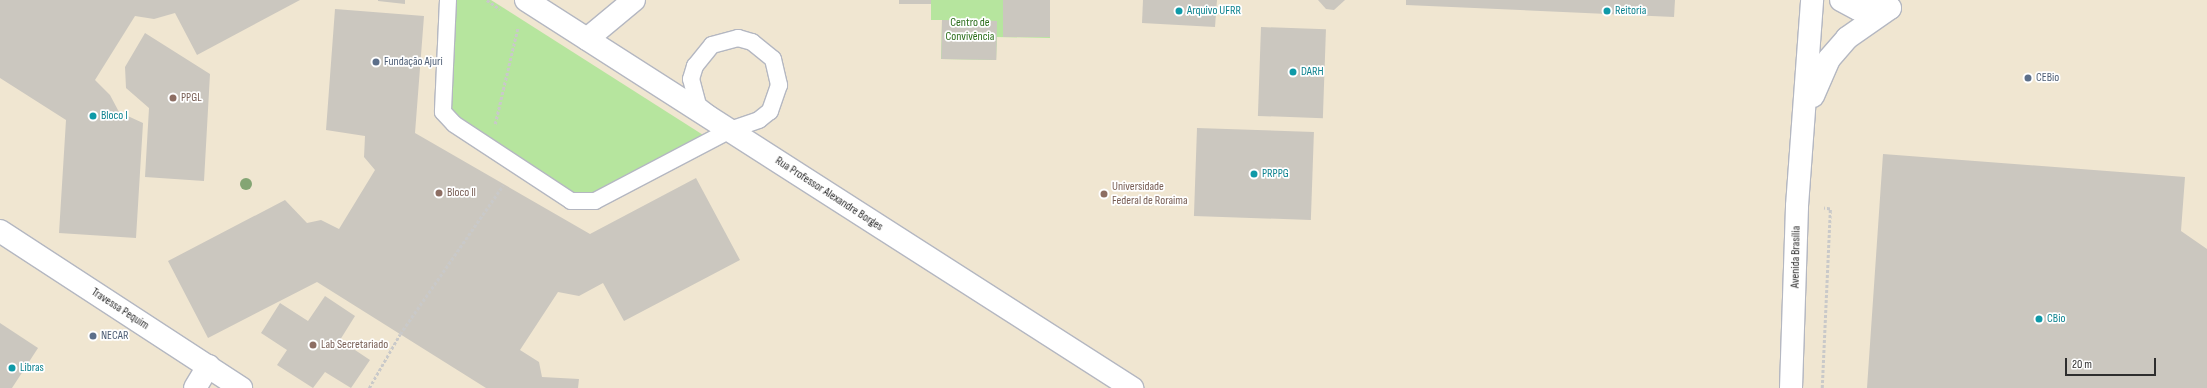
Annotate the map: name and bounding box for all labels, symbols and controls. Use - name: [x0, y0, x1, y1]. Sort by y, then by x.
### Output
- place label: Arquivo UFRR: [1187, 4, 1241, 18]
- place label: Reitoria: [1615, 4, 1646, 18]
- marker: Arquivo UFRR: [1174, 6, 1184, 16]
- marker: Reitoria: [1602, 6, 1612, 16]
- park label: Centro de Convivência: [946, 16, 994, 44]
- place label: Fundação Ajuri: [384, 55, 443, 69]
- marker: Fundação Ajuri: [371, 57, 381, 67]
- place label: DARH: [1301, 65, 1324, 79]
- marker: DARH: [1288, 67, 1298, 77]
- place label: CEBio: [2036, 71, 2059, 85]
- marker: CEBio: [2023, 73, 2033, 83]
- place label: PPGL: [181, 91, 202, 105]
- marker: PPGL: [168, 93, 178, 103]
- place label: Bloco I: [101, 109, 128, 123]
- marker: Bloco I: [88, 111, 98, 121]
- street label: Rua Professor Alexandre Borges: [772, 154, 886, 234]
- place label: PRPPG: [1262, 167, 1289, 181]
- marker: PRPPG: [1249, 169, 1259, 179]
- place label: Universidade Federal de Roraima: [1112, 180, 1188, 208]
- place label: Bloco II: [447, 186, 476, 200]
- marker: Bloco II: [434, 188, 444, 198]
- marker: Universidade Federal de Roraima: [1099, 189, 1109, 199]
- street label: Avenida Brasília: [1788, 226, 1804, 288]
- street label: Travessa Pequim: [88, 285, 152, 333]
- place label: CBio: [2047, 312, 2065, 326]
- marker: CBio: [2034, 314, 2044, 324]
- place label: NECAR: [101, 329, 128, 343]
- marker: NECAR: [88, 331, 98, 341]
- place label: Lab Secretariado: [321, 338, 388, 352]
- marker: Lab Secretariado: [308, 340, 318, 350]
- scale bar: [2067, 350, 2158, 376]
- text: 20 m: [2072, 357, 2092, 372]
- place label: Libras: [20, 361, 44, 375]
- marker: Libras: [7, 363, 17, 373]

